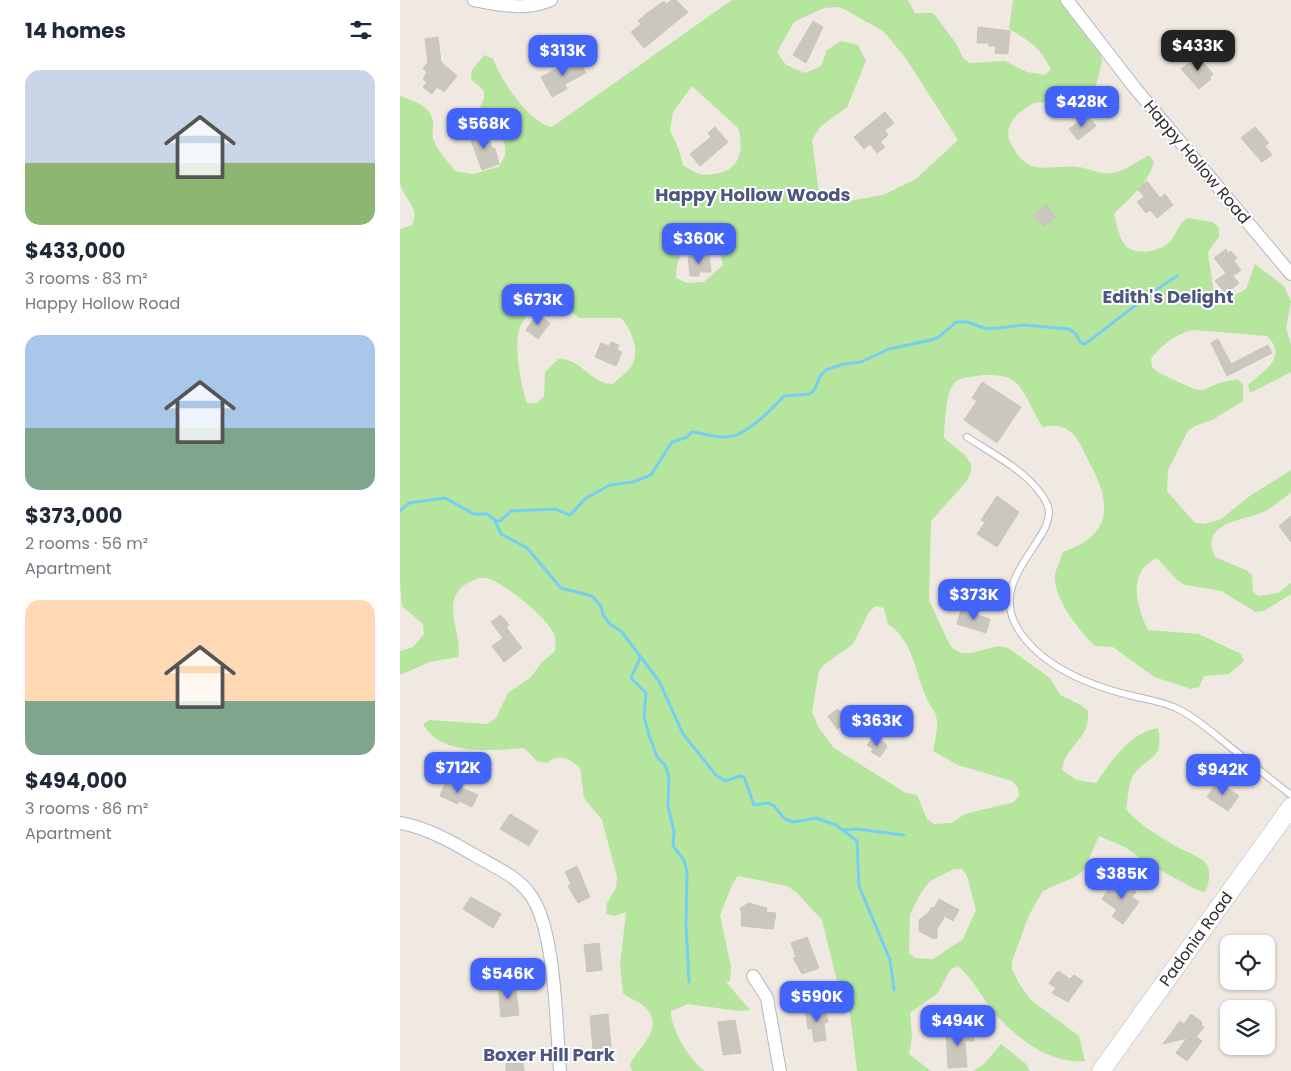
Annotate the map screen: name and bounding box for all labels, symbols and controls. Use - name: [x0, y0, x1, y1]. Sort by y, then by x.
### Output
- text: 14 homes: [25, 16, 126, 45]
- icon: filters: [347, 16, 375, 44]
- pin: $433K: [1163, 30, 1233, 72]
- pin: $313K: [528, 34, 598, 77]
- text: $433K: [1172, 34, 1224, 57]
- text: $313K: [539, 39, 587, 62]
- pin: $428K: [1047, 86, 1117, 128]
- text: $428K: [1056, 90, 1108, 113]
- street label: Happy Hollow Road: [1138, 95, 1256, 229]
- icon: home: [155, 102, 245, 192]
- pin: $568K: [449, 108, 519, 150]
- text: $568K: [458, 112, 510, 135]
- district label: Happy Hollow Woods: [655, 182, 851, 207]
- pin: $360K: [664, 222, 734, 265]
- text: $360K: [673, 227, 725, 250]
- text: $433,000: [25, 236, 126, 265]
- text: 3 rooms · 83 m²: [25, 267, 147, 290]
- pin: $673K: [503, 284, 573, 326]
- district label: Edith's Delight: [1102, 284, 1234, 309]
- text: $673K: [513, 288, 563, 311]
- text: Happy Hollow Road: [25, 292, 180, 315]
- icon: home: [155, 367, 245, 457]
- text: $373,000: [25, 501, 123, 530]
- text: 2 rooms · 56 m²: [25, 532, 148, 555]
- text: Apartment: [25, 557, 112, 580]
- pin: $373K: [939, 578, 1009, 621]
- text: $373K: [949, 583, 999, 606]
- icon: home: [155, 632, 245, 722]
- pin: $363K: [842, 704, 912, 747]
- text: $363K: [851, 709, 903, 732]
- pin: $712K: [423, 752, 493, 794]
- pin: $942K: [1188, 754, 1258, 796]
- text: $712K: [435, 756, 481, 779]
- text: $942K: [1197, 758, 1249, 781]
- text: $494,000: [25, 766, 127, 795]
- text: 3 rooms · 86 m²: [25, 797, 148, 820]
- text: Apartment: [25, 822, 112, 845]
- pin: $385K: [1087, 858, 1157, 900]
- text: $385K: [1096, 862, 1148, 885]
- street label: Padonia Road: [1154, 887, 1238, 991]
- map controls: [1220, 935, 1275, 1055]
- button: locate: [1220, 935, 1275, 990]
- pin: $546K: [473, 958, 543, 1000]
- text: $546K: [481, 962, 535, 985]
- pin: $590K: [782, 980, 852, 1023]
- text: $590K: [791, 985, 843, 1008]
- button: layers: [1220, 1000, 1275, 1055]
- pin: $494K: [923, 1004, 993, 1047]
- text: $494K: [931, 1009, 985, 1032]
- district label: Boxer Hill Park: [483, 1042, 616, 1067]

